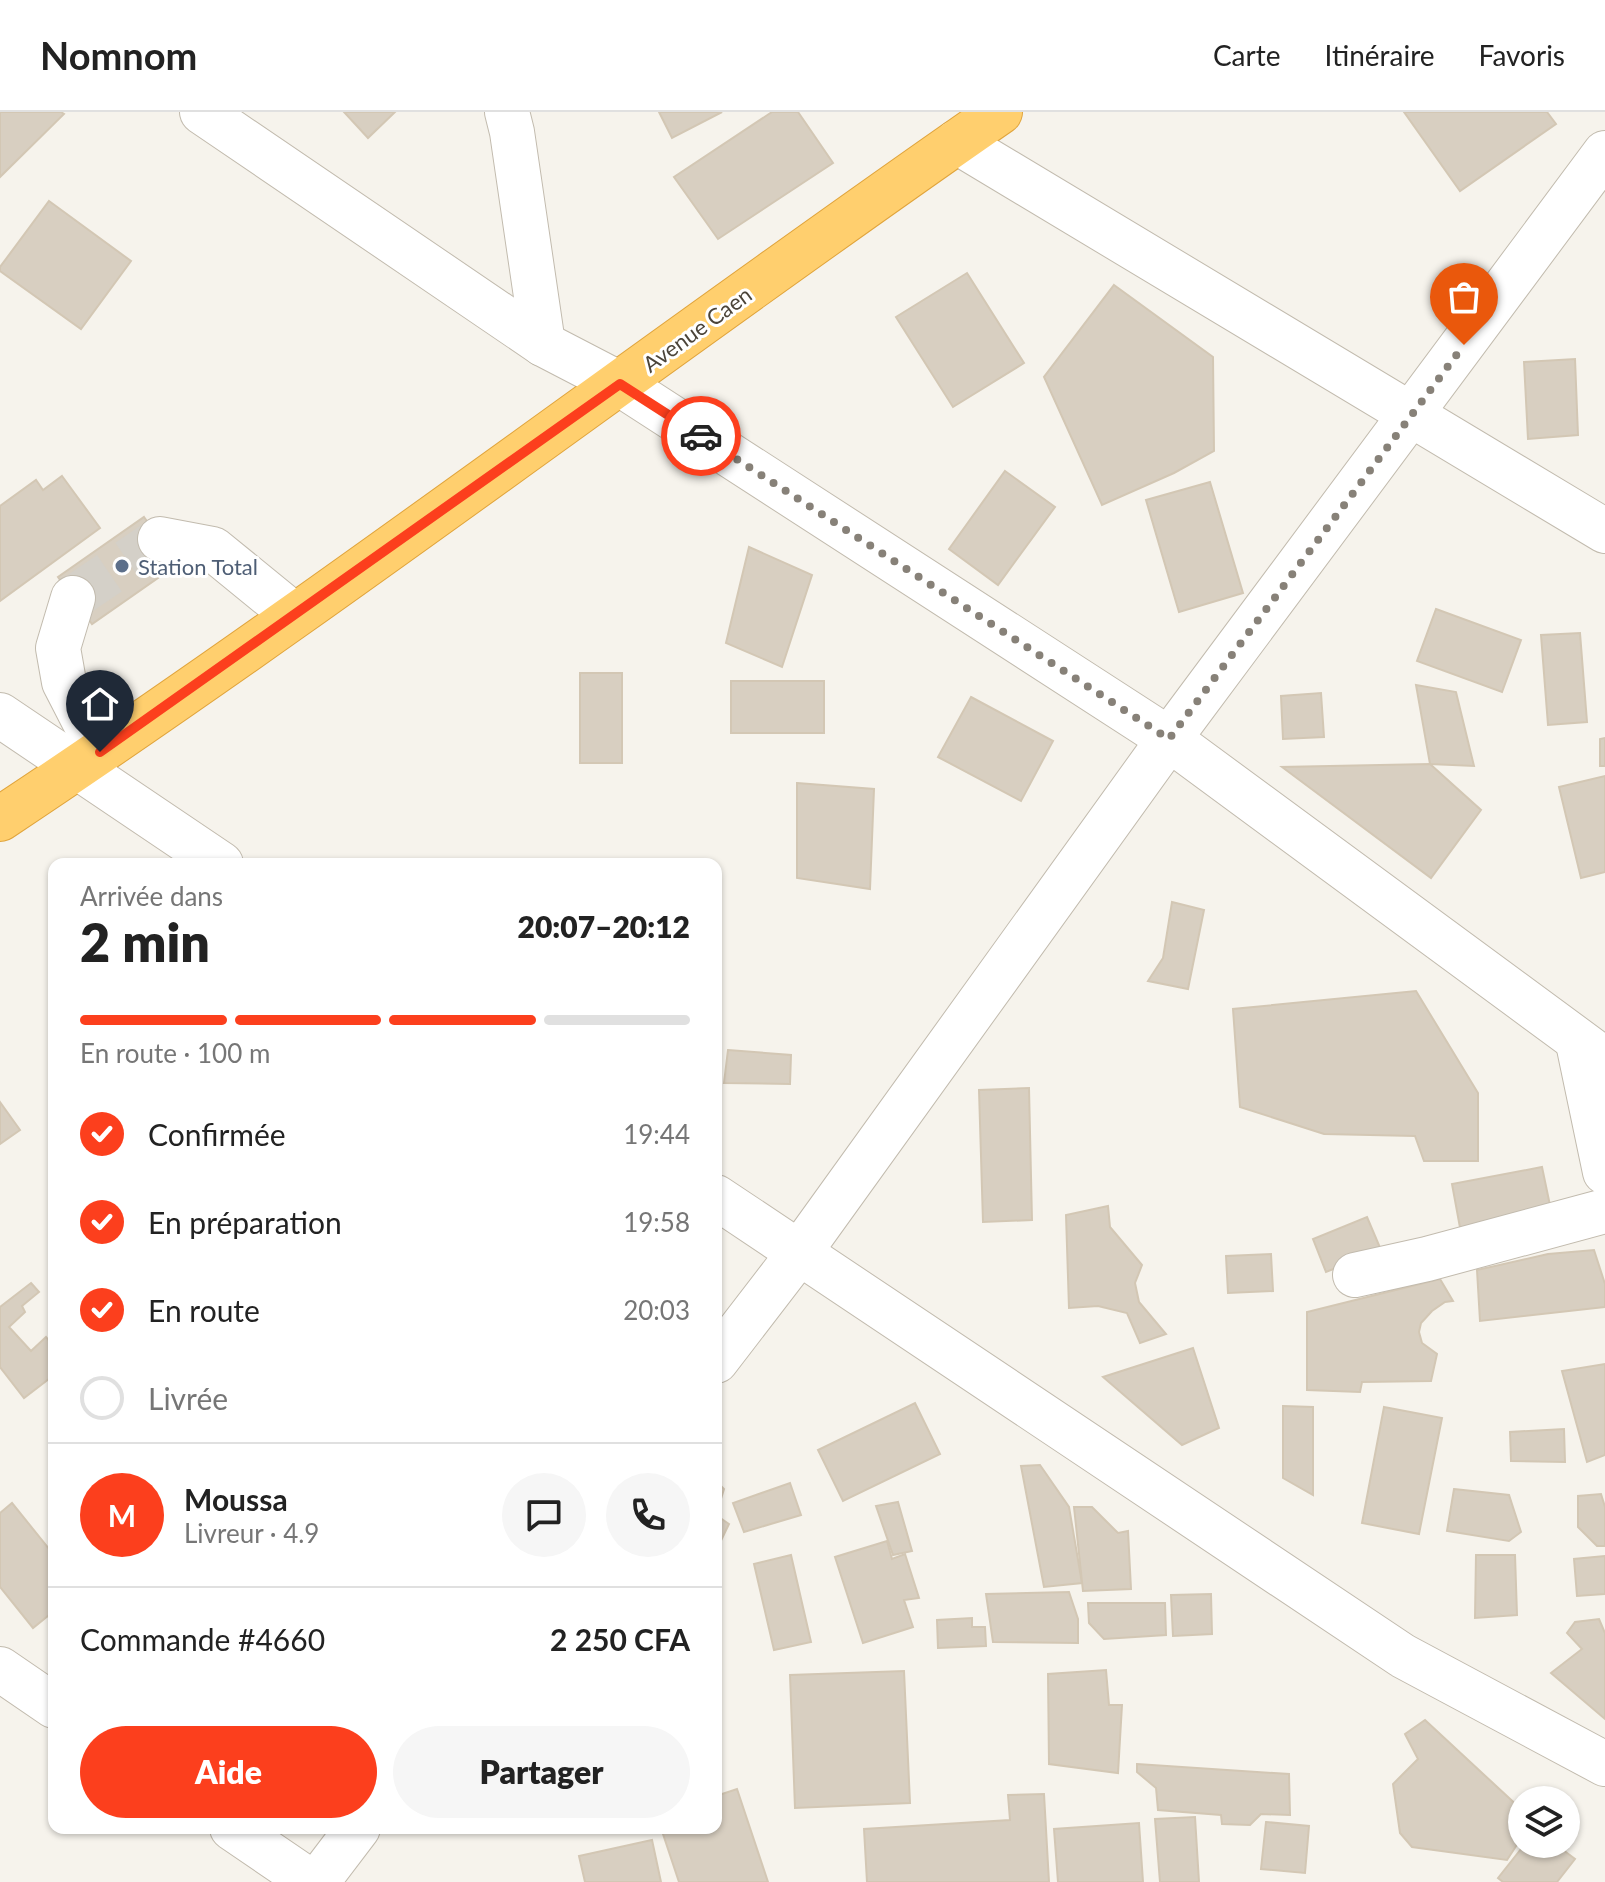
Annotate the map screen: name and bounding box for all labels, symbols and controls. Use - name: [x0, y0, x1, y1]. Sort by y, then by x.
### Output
- text: Nomnom: [40, 32, 197, 78]
- text: Carte: [1213, 38, 1280, 72]
- text: Itinéraire: [1324, 38, 1435, 72]
- text: Favoris: [1479, 38, 1565, 72]
- pin: [1430, 263, 1498, 345]
- icon: bag: [1442, 275, 1486, 319]
- street label: Avenue Caen: [637, 280, 757, 378]
- courier: [661, 396, 741, 476]
- icon: car: [679, 414, 723, 458]
- place label: Station Total: [138, 553, 258, 580]
- marker: Station Total: [113, 557, 131, 575]
- pin: [66, 670, 134, 752]
- icon: home: [78, 682, 122, 726]
- text: Arrivée dans: [80, 880, 223, 912]
- text: 20:07–20:12: [517, 908, 690, 944]
- text: 2 min: [80, 911, 210, 973]
- text: En route · 100 m: [80, 1037, 270, 1069]
- icon: check: [80, 1112, 124, 1156]
- text: Confirmée: [148, 1116, 286, 1152]
- text: 19:44: [623, 1118, 690, 1150]
- icon: check: [80, 1200, 124, 1244]
- text: En préparation: [148, 1204, 342, 1240]
- text: 19:58: [623, 1206, 690, 1238]
- icon: check: [80, 1288, 124, 1332]
- text: En route: [148, 1292, 260, 1328]
- text: 20:03: [623, 1294, 690, 1326]
- text: Livrée: [148, 1380, 228, 1416]
- button: chat: [502, 1473, 586, 1557]
- button: phone: [606, 1473, 690, 1557]
- text: Moussa: [184, 1481, 288, 1517]
- text: M: [108, 1497, 136, 1533]
- text: Livreur · 4.9: [184, 1517, 319, 1549]
- text: Commande #4660: [80, 1621, 325, 1657]
- text: 2 250 CFA: [550, 1621, 690, 1657]
- button: Aide: [80, 1726, 377, 1818]
- button: Partager: [393, 1726, 690, 1818]
- map controls: [1508, 1786, 1580, 1858]
- button: layers: [1508, 1786, 1580, 1858]

